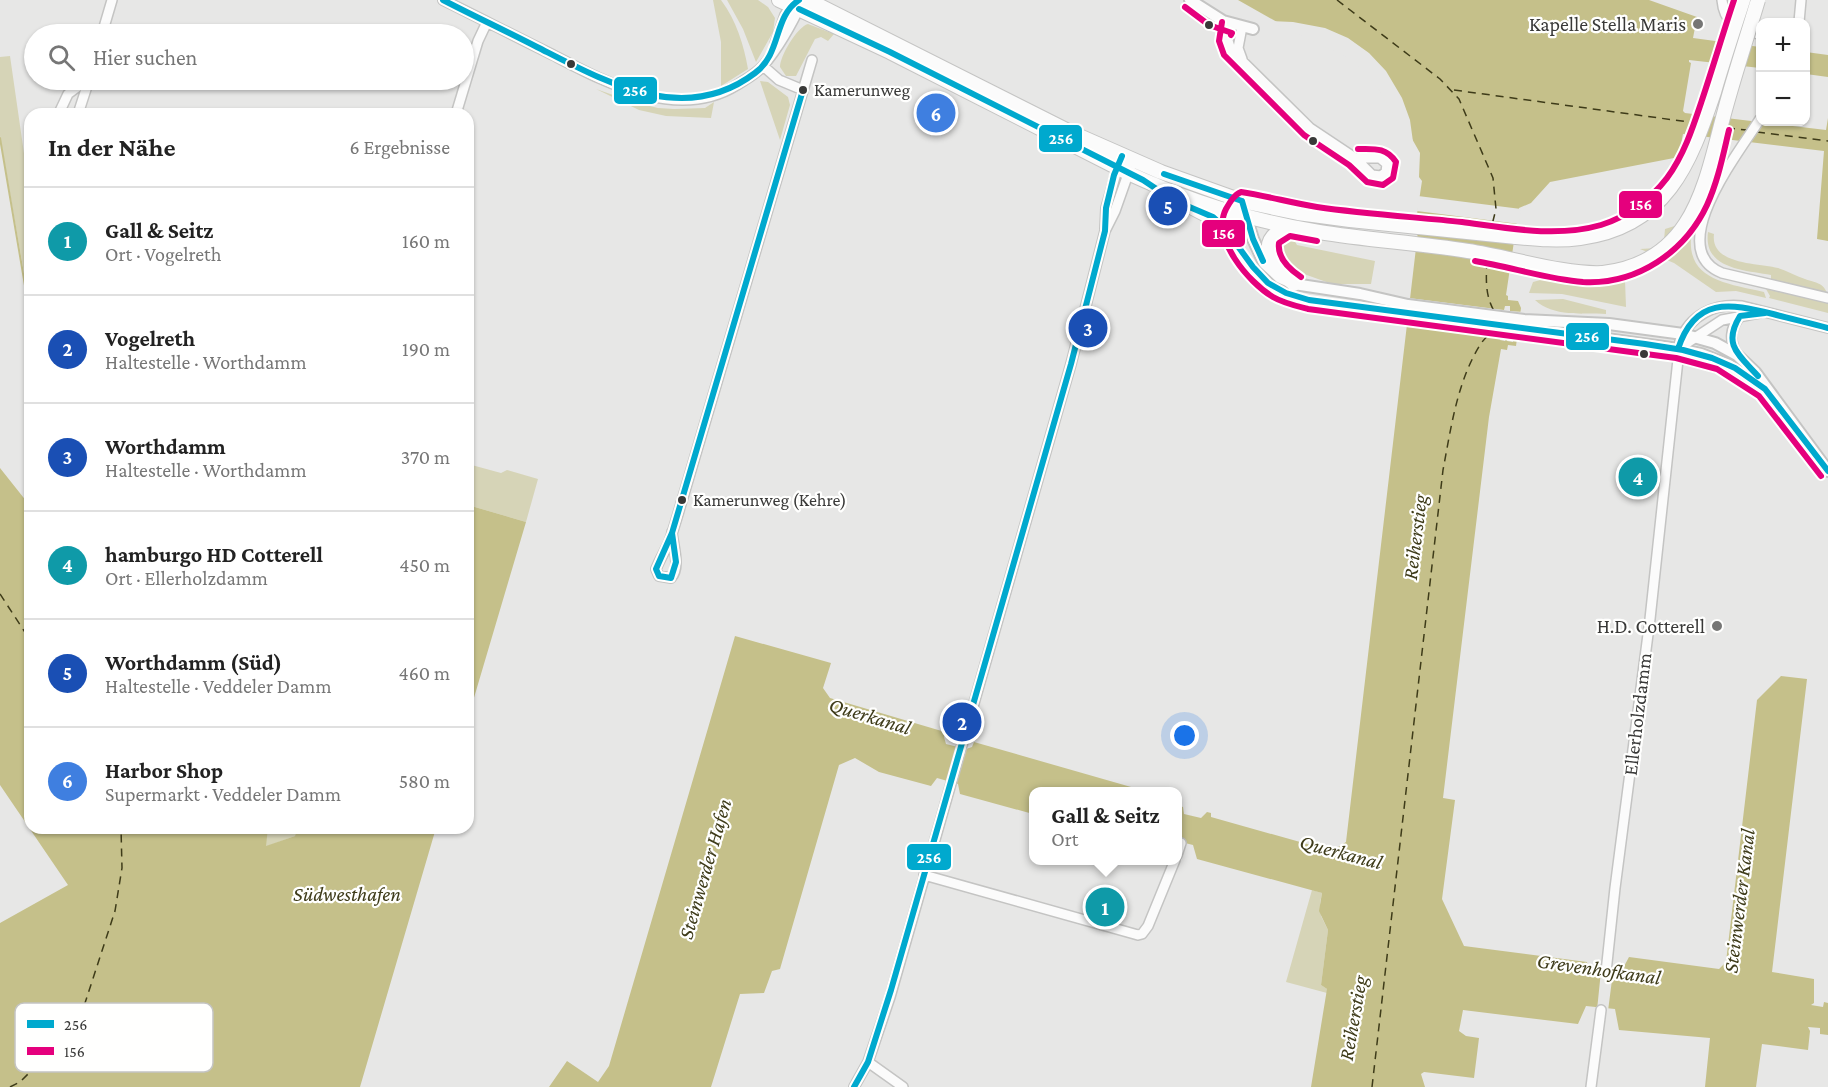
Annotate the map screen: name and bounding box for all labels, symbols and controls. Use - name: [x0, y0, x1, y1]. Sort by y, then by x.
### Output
- place label: Kapelle Stella Maris: [1529, 13, 1686, 36]
- marker: Kapelle Stella Maris: [1691, 17, 1705, 31]
- map controls: [1756, 18, 1810, 126]
- button: +: [1756, 18, 1810, 72]
- unlabelled marker: [1203, 19, 1215, 31]
- search box: [24, 24, 474, 90]
- icon: search: [45, 41, 78, 74]
- text: Hier suchen: [93, 45, 197, 70]
- unlabelled marker: [565, 58, 577, 70]
- button: −: [1756, 72, 1810, 126]
- line badge: 256: [613, 76, 658, 105]
- place label: Kamerunweg: [814, 80, 910, 100]
- text: 256: [623, 82, 647, 99]
- marker: Kamerunweg: [797, 84, 809, 96]
- pin: 6: [916, 90, 956, 136]
- line badge: 256: [1038, 124, 1083, 153]
- text: 256: [1049, 130, 1073, 147]
- text: In der Nähe: [48, 133, 176, 162]
- unlabelled marker: [1307, 135, 1319, 147]
- text: 6 Ergebnisse: [349, 136, 450, 158]
- pin: 5: [1148, 184, 1188, 228]
- line badge: 156: [1618, 190, 1663, 219]
- text: 156: [1630, 196, 1652, 213]
- text: Gall & Seitz: [105, 218, 213, 243]
- line badge: 156: [1201, 219, 1246, 248]
- text: 156: [1213, 225, 1235, 242]
- text: 1: [64, 230, 71, 252]
- text: 160 m: [402, 230, 450, 252]
- text: Ort · Vogelreth: [105, 243, 221, 265]
- pin: 3: [1068, 306, 1108, 350]
- line badge: 256: [1565, 322, 1610, 351]
- text: Vogelreth: [105, 326, 195, 351]
- text: 256: [1575, 328, 1599, 345]
- text: 2: [62, 338, 73, 360]
- text: 190 m: [402, 338, 450, 360]
- unlabelled marker: [1638, 348, 1650, 360]
- text: Haltestelle · Worthdamm: [105, 351, 306, 373]
- text: Worthdamm: [105, 434, 226, 459]
- text: 3: [63, 446, 72, 468]
- text: 370 m: [401, 446, 450, 468]
- pin: 4: [1618, 454, 1658, 500]
- text: Haltestelle · Worthdamm: [105, 459, 306, 481]
- place label: Kamerunweg (Kehre): [693, 490, 847, 511]
- water label: Reiherstieg: [1398, 492, 1432, 581]
- marker: Kamerunweg (Kehre): [676, 494, 688, 506]
- text: hamburgo HD Cotterell: [105, 542, 323, 567]
- text: 4: [62, 554, 73, 576]
- text: 450 m: [399, 554, 450, 576]
- text: Ort · Ellerholzdamm: [105, 567, 268, 589]
- place label: H.D. Cotterell: [1597, 615, 1705, 637]
- marker: H.D. Cotterell: [1710, 619, 1724, 633]
- text: Worthdamm (Süd): [105, 650, 282, 675]
- street label: Ellerholzdamm: [1619, 651, 1655, 777]
- text: 5: [63, 662, 72, 684]
- text: 460 m: [398, 662, 450, 684]
- text: Haltestelle · Veddeler Damm: [105, 675, 331, 697]
- water label: Querkanal: [826, 692, 915, 740]
- pin: 2: [942, 700, 982, 744]
- your location: [1170, 721, 1199, 750]
- text: Harbor Shop: [105, 758, 223, 783]
- text: 6: [62, 770, 73, 792]
- text: 580 m: [399, 770, 450, 792]
- text: Supermarkt · Veddeler Damm: [105, 783, 341, 805]
- popup: [1029, 787, 1182, 865]
- water label: Steinwerder Hafen: [673, 796, 737, 942]
- text: Gall & Seitz: [1051, 803, 1160, 828]
- water label: Steinwerder Kanal: [1718, 827, 1760, 974]
- text: Ort: [1051, 828, 1078, 850]
- water label: Querkanal: [1297, 830, 1386, 875]
- line badge: 256: [906, 843, 952, 871]
- text: 256: [917, 849, 941, 866]
- water label: Südwesthafen: [293, 882, 401, 906]
- pin: 1: [1086, 884, 1124, 930]
- water label: Grevenhofkanal: [1536, 948, 1663, 990]
- water label: Reiherstieg: [1334, 973, 1372, 1062]
- legend: [15, 1003, 213, 1072]
- text: 256: [64, 1016, 87, 1033]
- text: 156: [64, 1043, 85, 1060]

